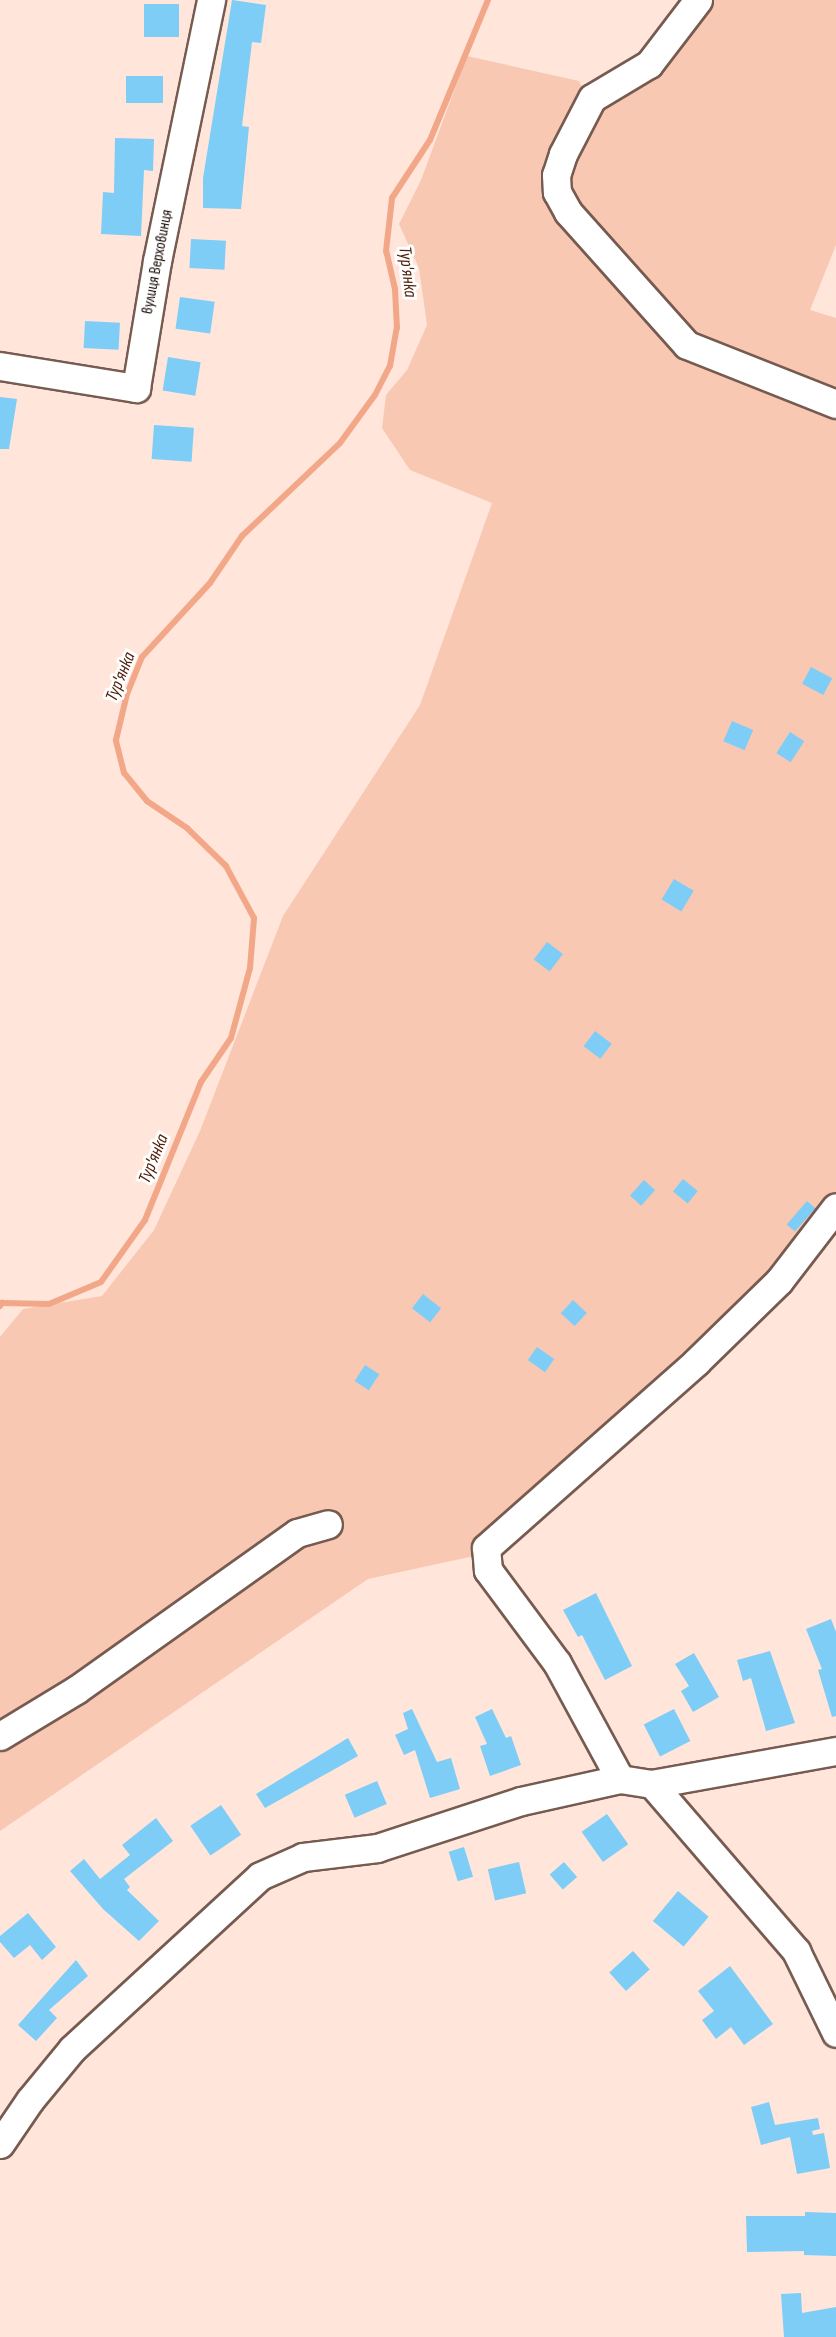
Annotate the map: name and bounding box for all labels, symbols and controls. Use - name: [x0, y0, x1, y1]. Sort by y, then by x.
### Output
- street label: вулиця Верховинця: [138, 208, 178, 316]
- water label: Тур'янка: [393, 245, 421, 299]
- water label: Тур'янка: [101, 649, 141, 705]
- water label: Тур'янка: [134, 1131, 174, 1187]

